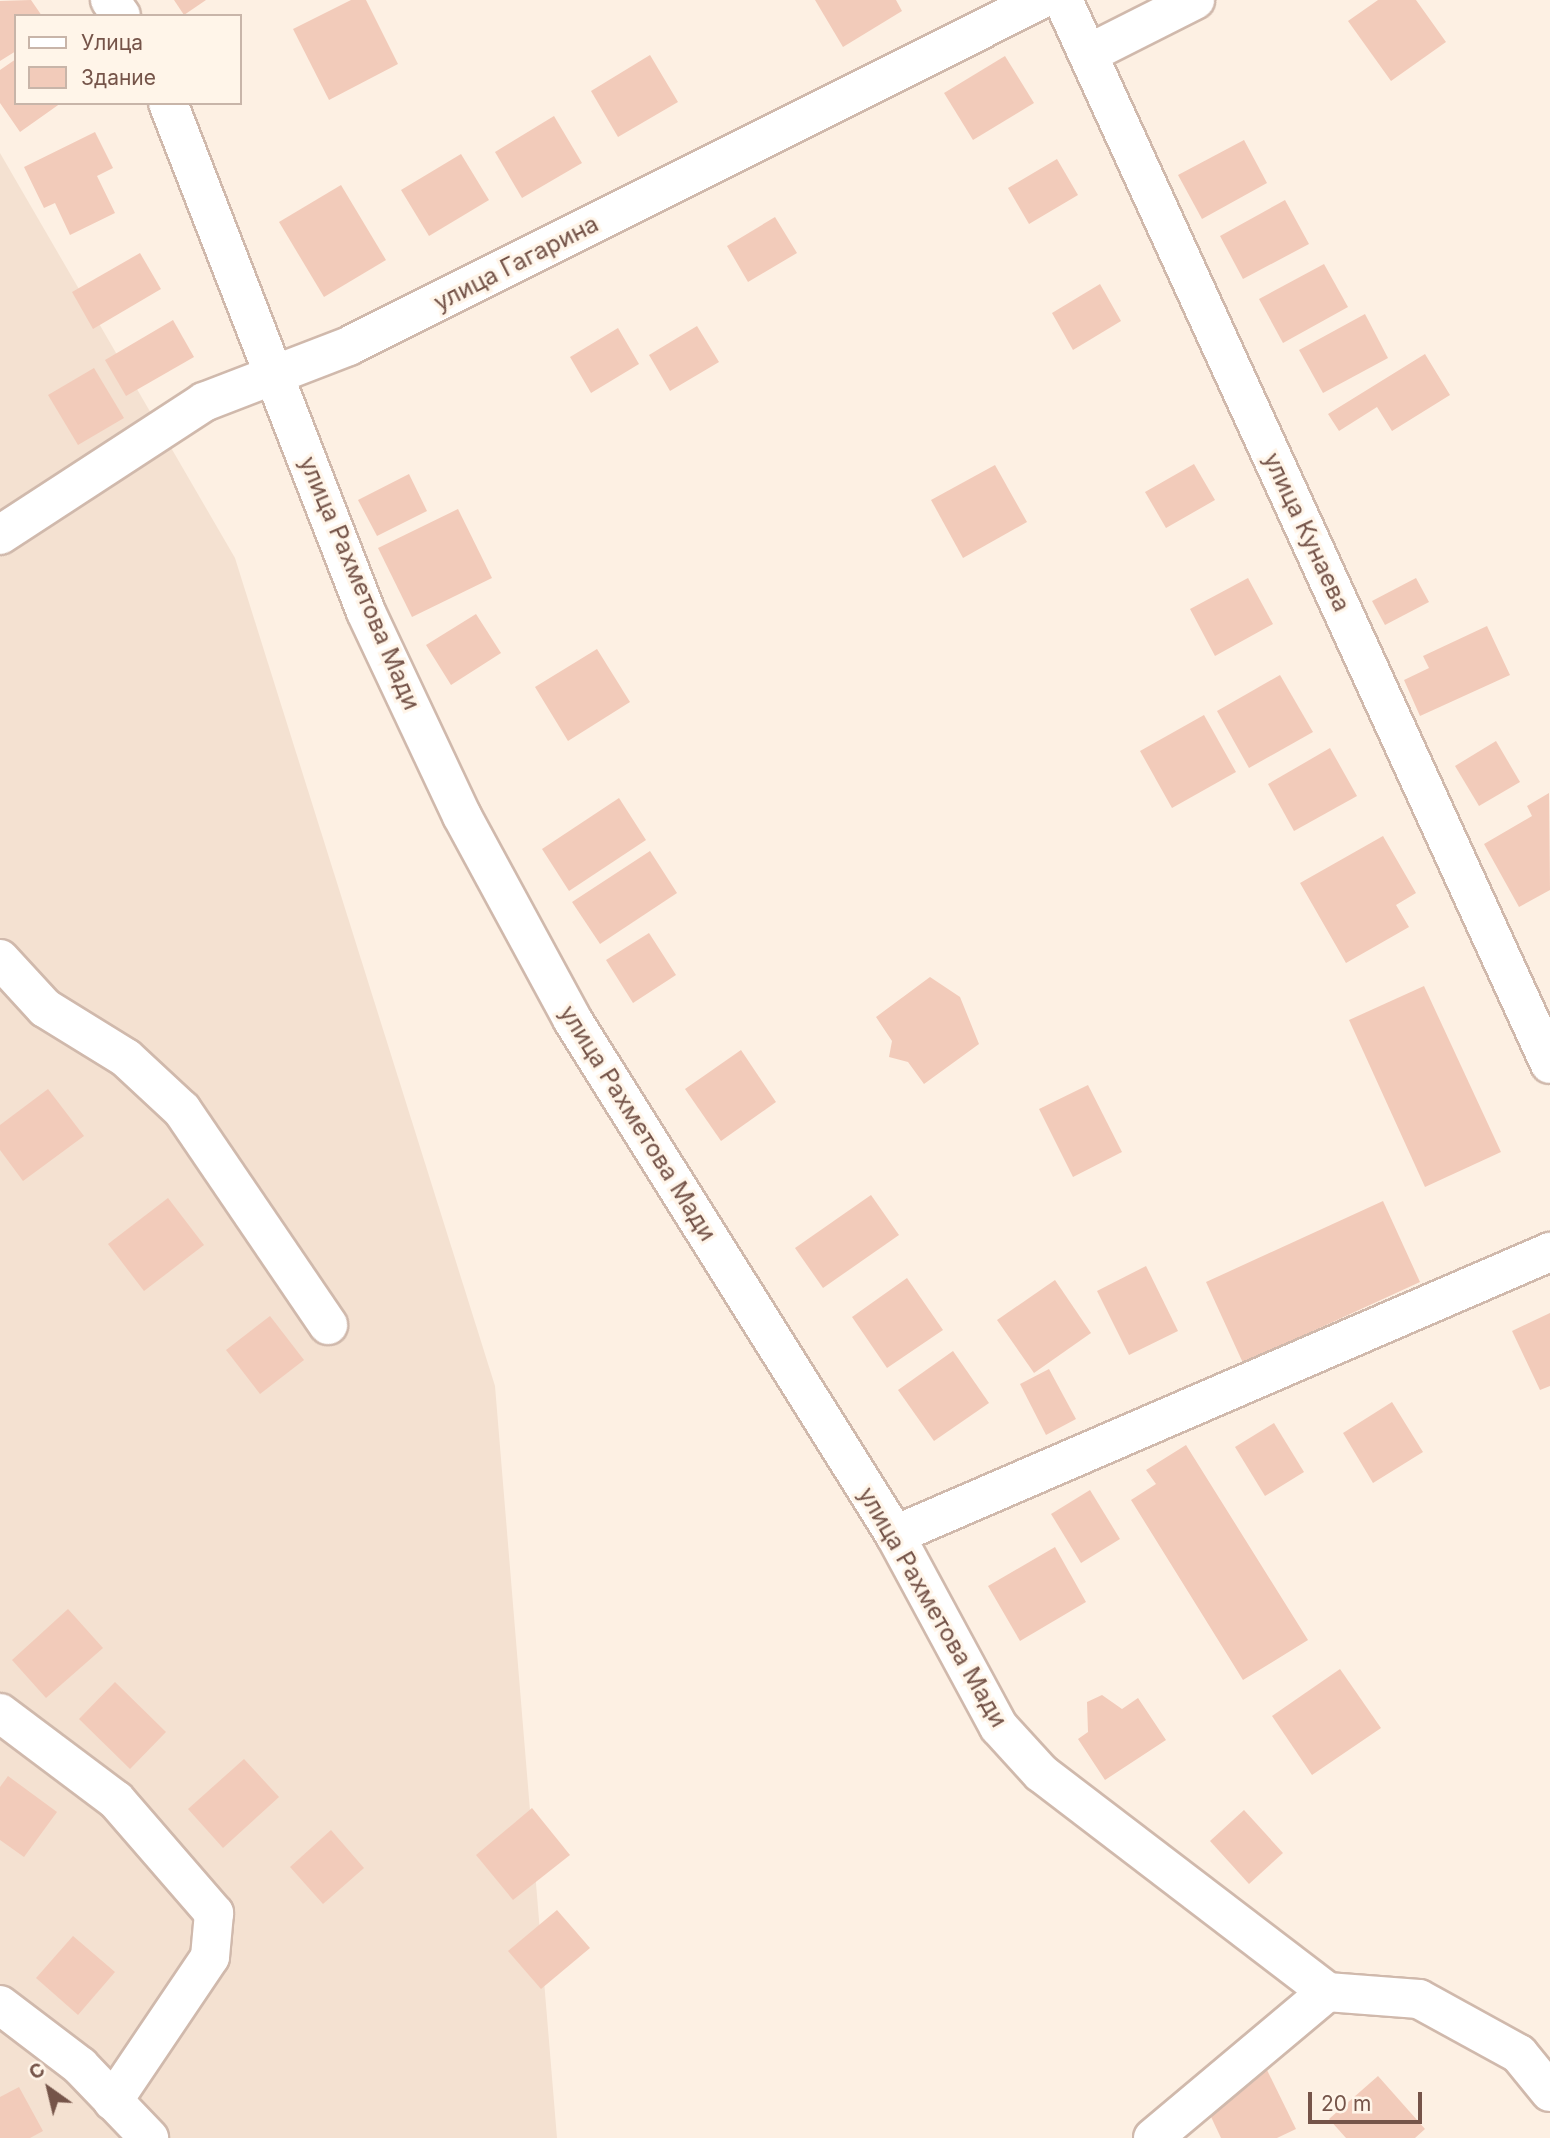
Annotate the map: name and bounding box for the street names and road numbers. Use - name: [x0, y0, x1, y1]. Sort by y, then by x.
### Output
- street label: улица Гагарина: [429, 209, 603, 317]
- street label: улица Кунаева: [1258, 448, 1356, 616]
- street label: улица Рахметова Мади: [293, 452, 427, 714]
- street label: улица Рахметова Мади: [554, 1000, 722, 1246]
- street label: улица Рахметова Мади: [852, 1482, 1014, 1732]

